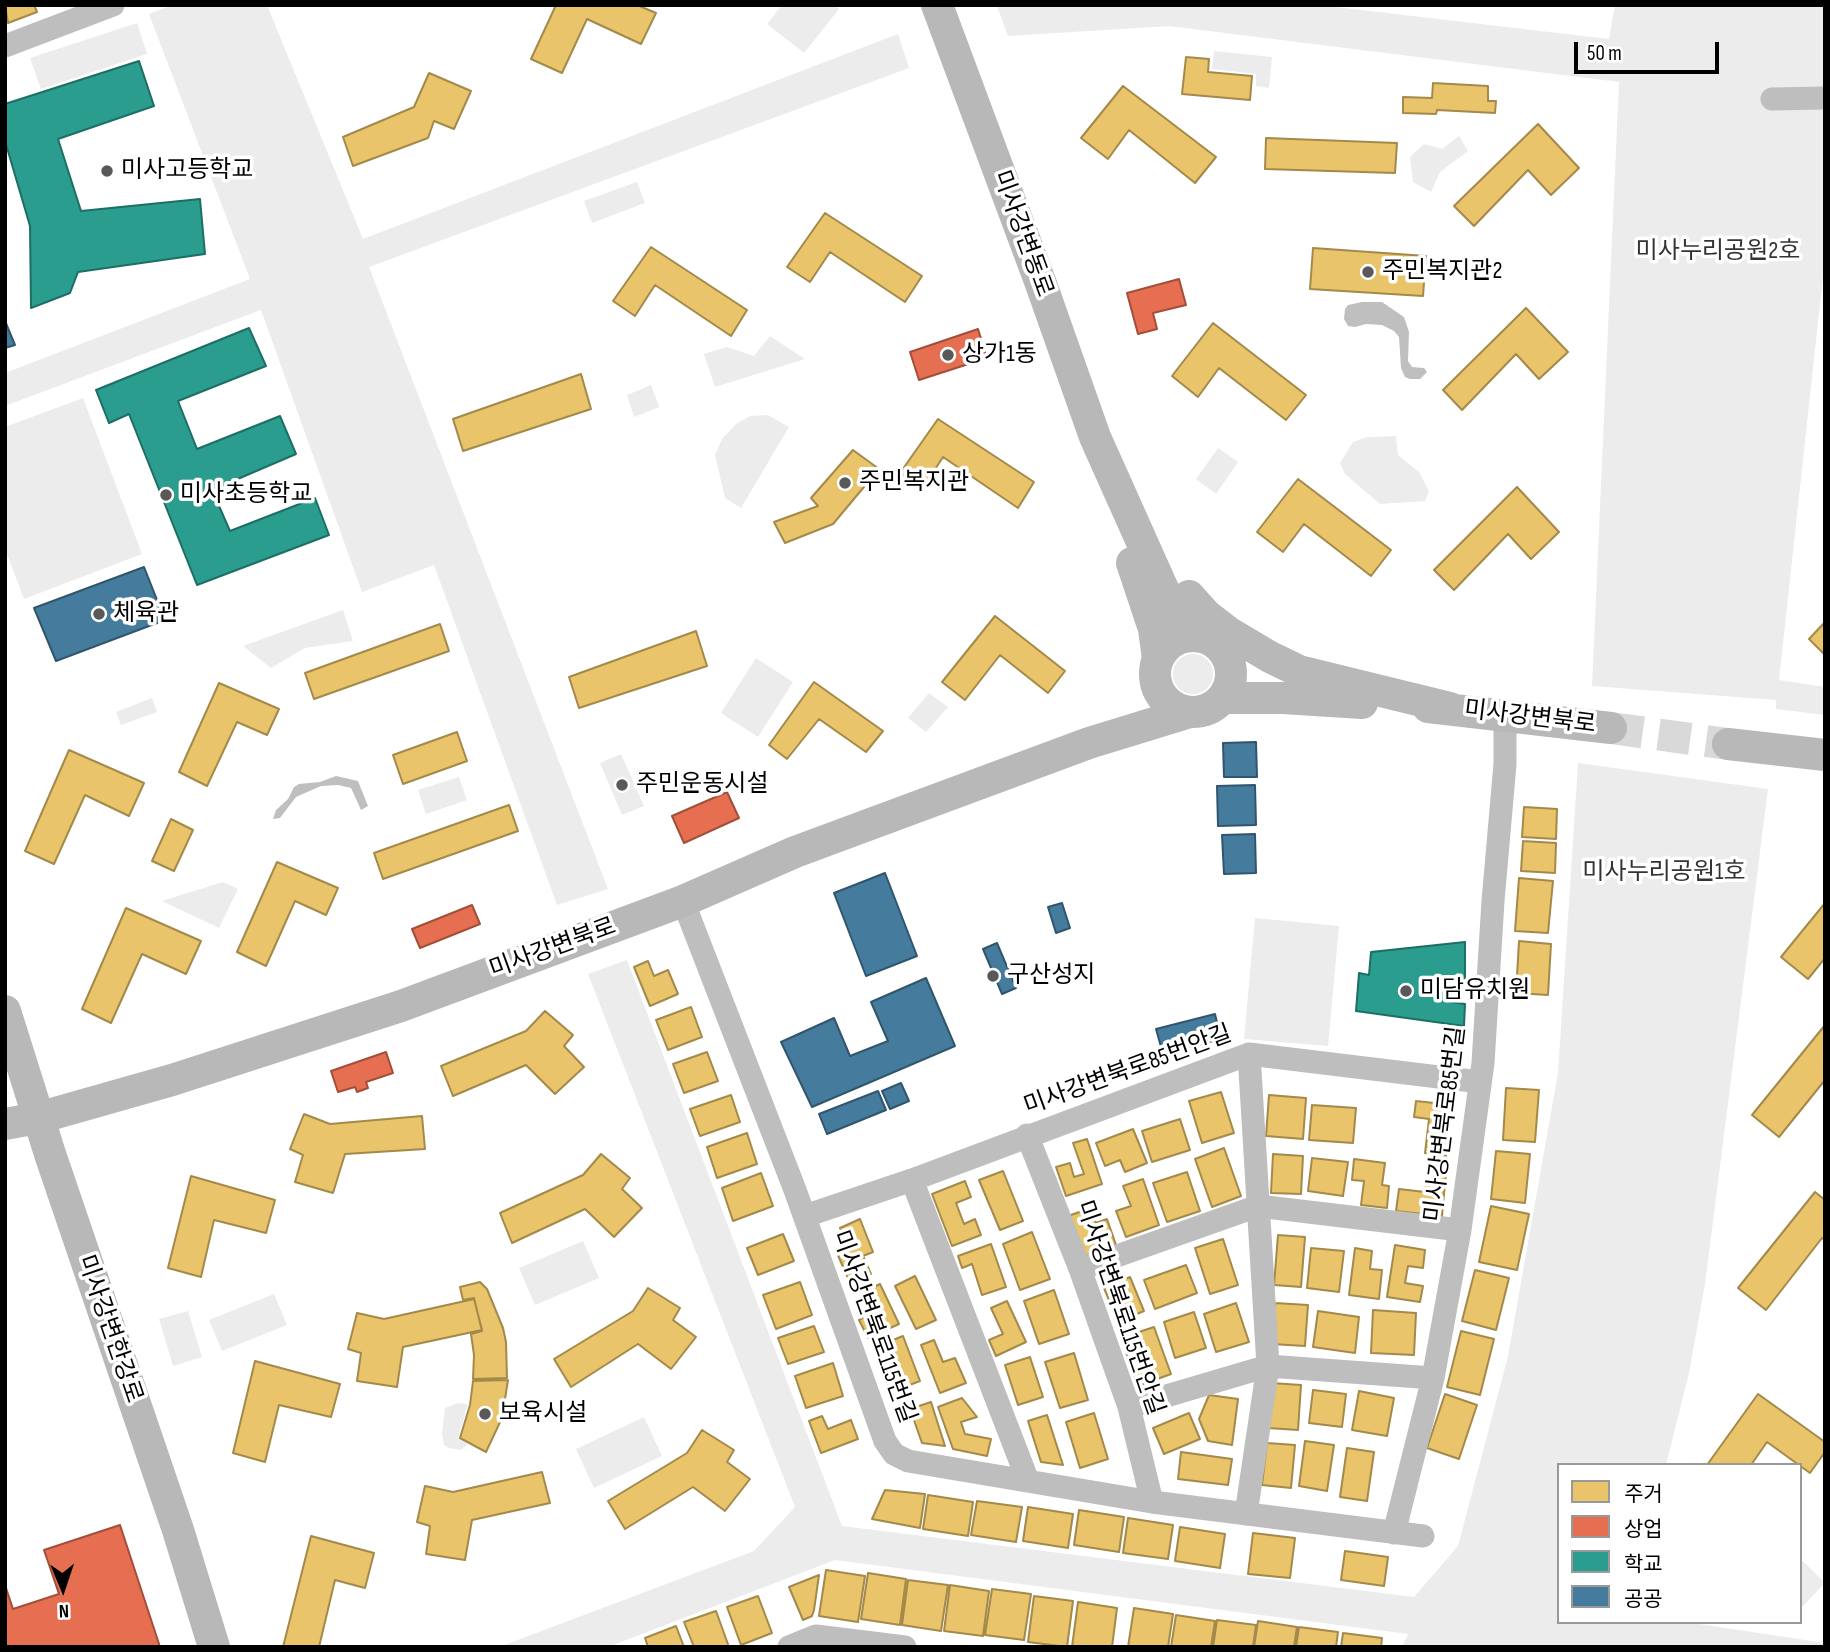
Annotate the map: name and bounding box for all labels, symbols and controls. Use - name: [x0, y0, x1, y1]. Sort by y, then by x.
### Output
- scale bar: [1578, 28, 1723, 72]
- text: 50 m: [1587, 41, 1622, 66]
- place label: 미사고등학교: [121, 157, 253, 185]
- marker: 미사고등학교: [99, 163, 115, 179]
- street label: 미사강변동로: [986, 167, 1058, 301]
- park label: 미사누리공원2호: [1636, 238, 1800, 266]
- place label: 주민복지관2: [1382, 258, 1502, 286]
- marker: 주민복지관2: [1360, 264, 1376, 280]
- place label: 상가1동: [962, 341, 1037, 369]
- marker: 상가1동: [940, 347, 956, 363]
- place label: 주민복지관: [859, 469, 969, 497]
- marker: 주민복지관: [837, 475, 853, 491]
- place label: 미사초등학교: [180, 481, 312, 509]
- marker: 미사초등학교: [158, 487, 174, 503]
- place label: 체육관: [113, 600, 179, 628]
- marker: 체육관: [91, 606, 107, 622]
- street label: 미사강변북로: [1462, 696, 1598, 740]
- place label: 주민운동시설: [636, 771, 768, 799]
- marker: 주민운동시설: [614, 777, 630, 793]
- park label: 미사누리공원1호: [1583, 859, 1745, 887]
- street label: 미사강변북로: [486, 913, 620, 985]
- place label: 구산성지: [1007, 962, 1095, 990]
- marker: 구산성지: [985, 968, 1001, 984]
- place label: 미담유치원: [1420, 977, 1530, 1005]
- marker: 미담유치원: [1398, 983, 1414, 999]
- street label: 미사강변북로85번안길: [1020, 1020, 1236, 1122]
- street label: 미사강변북로85번길: [1420, 1025, 1472, 1223]
- street label: 미사강변북로115번안길: [1069, 1197, 1169, 1419]
- street label: 미사강변북로115번길: [825, 1227, 921, 1427]
- street label: 미사강변한강로: [70, 1251, 148, 1407]
- place label: 보육시설: [499, 1400, 587, 1428]
- marker: 보육시설: [477, 1406, 493, 1422]
- legend: [1557, 1463, 1802, 1624]
- text: 주거: [1624, 1482, 1663, 1507]
- text: 상업: [1624, 1517, 1663, 1542]
- text: 학교: [1624, 1552, 1663, 1577]
- north arrow: [28, 1554, 98, 1624]
- text: 공공: [1624, 1587, 1663, 1612]
- text: N: [58, 1599, 69, 1622]

